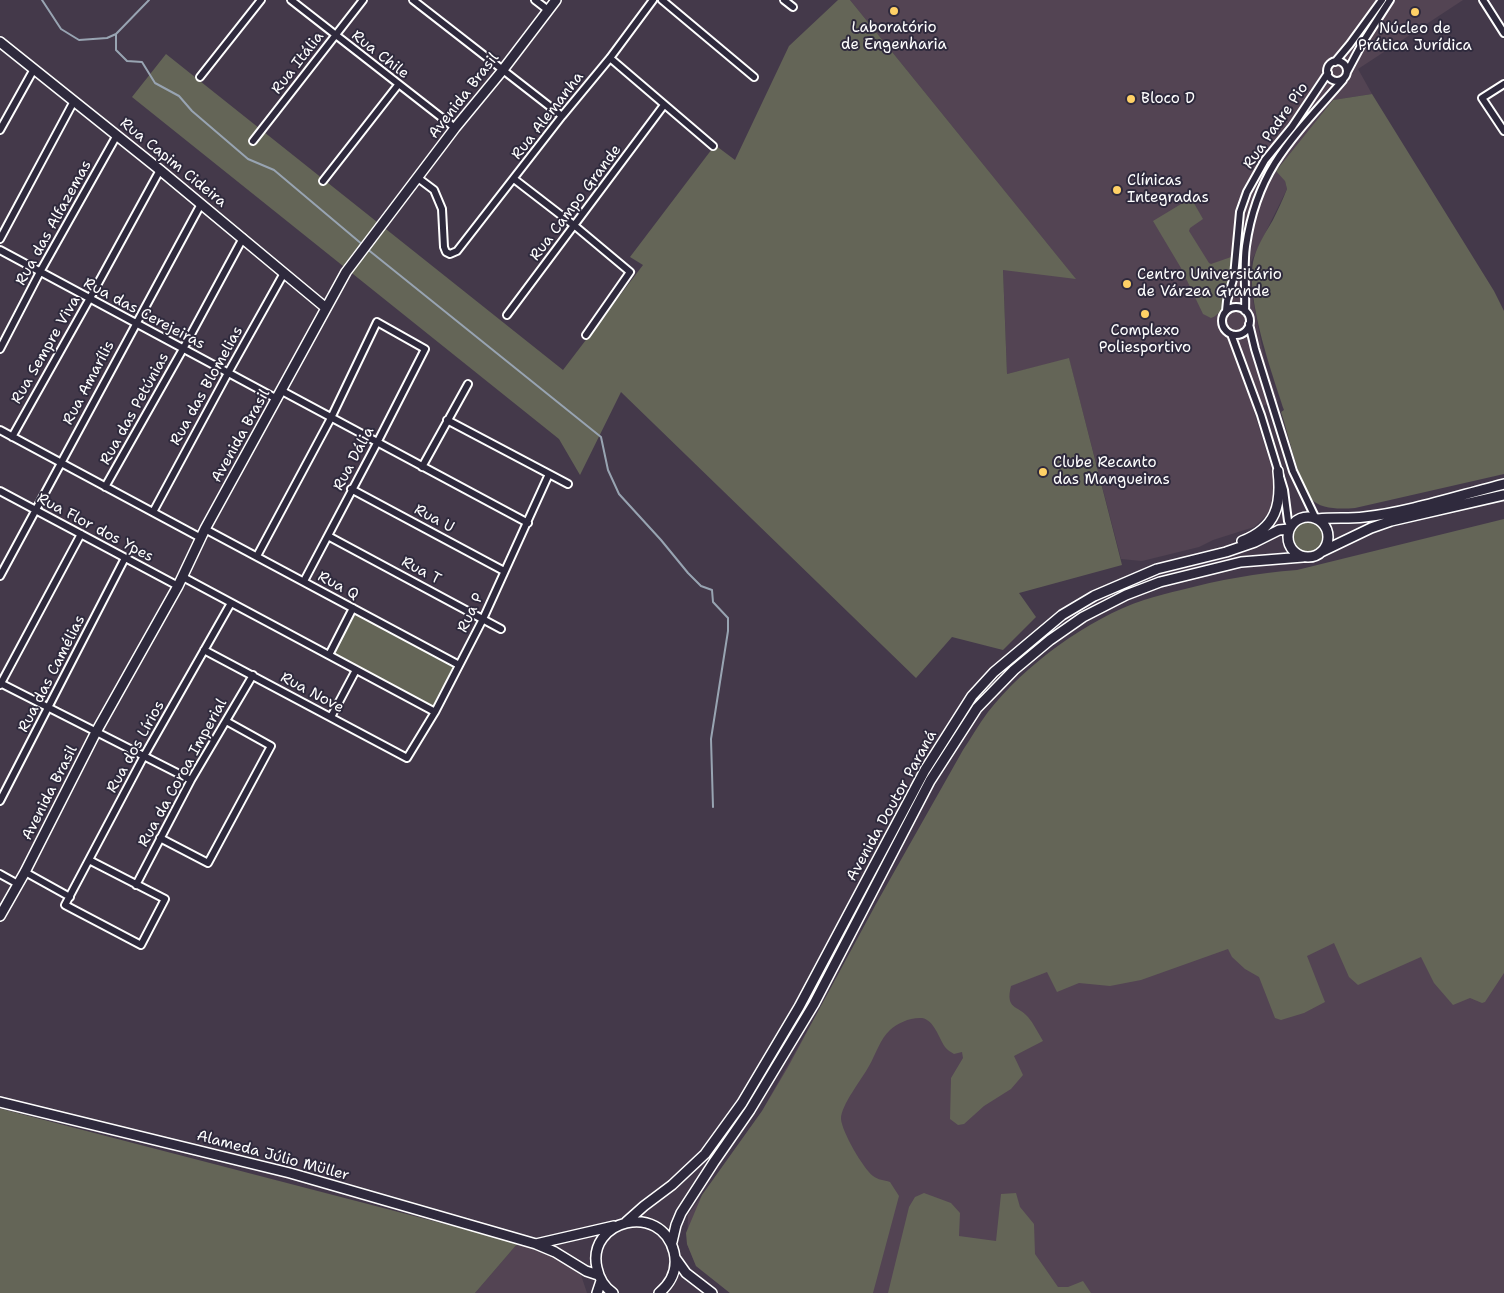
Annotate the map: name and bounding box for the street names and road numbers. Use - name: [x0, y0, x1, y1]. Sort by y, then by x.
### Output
- street label: Rua Chile: [348, 27, 412, 83]
- street label: Rua Itália: [268, 28, 328, 98]
- street label: Avenida Brasil: [425, 50, 503, 142]
- street label: Rua Alemanha: [508, 69, 588, 163]
- street label: Rua Padre Pio: [1240, 79, 1312, 173]
- street label: Rua Capim Cideira: [116, 115, 230, 211]
- street label: Rua Campo Grande: [526, 141, 626, 265]
- street label: Rua das Alfazemas: [12, 157, 96, 289]
- street label: Rua das Cerejeiras: [80, 274, 208, 354]
- street label: Rua Sempre Viva: [8, 293, 84, 407]
- street label: Rua das Blomelias: [167, 323, 247, 449]
- street label: Rua Amarílis: [59, 338, 119, 428]
- street label: Rua das Petúnias: [97, 350, 173, 468]
- street label: Avenida Brasil: [208, 386, 274, 486]
- street label: Rua Dália: [330, 424, 378, 494]
- street label: Rua Flor dos Ypes: [34, 490, 156, 566]
- street label: Rua U: [411, 501, 457, 537]
- street label: Rua T: [398, 553, 444, 589]
- street label: Rua Q: [314, 568, 362, 604]
- street label: Rua P: [454, 590, 488, 636]
- street label: Rua das Camélias: [15, 612, 89, 736]
- street label: Rua Nove: [277, 669, 347, 717]
- street label: Rua da Coroa Imperial: [135, 696, 231, 850]
- street label: Rua dos Lírios: [103, 698, 169, 796]
- street label: Avenida Doutor Paraná: [843, 728, 941, 884]
- street label: Avenida Brasil: [18, 743, 82, 843]
- street label: Alameda Júlio Müller: [195, 1127, 351, 1185]

